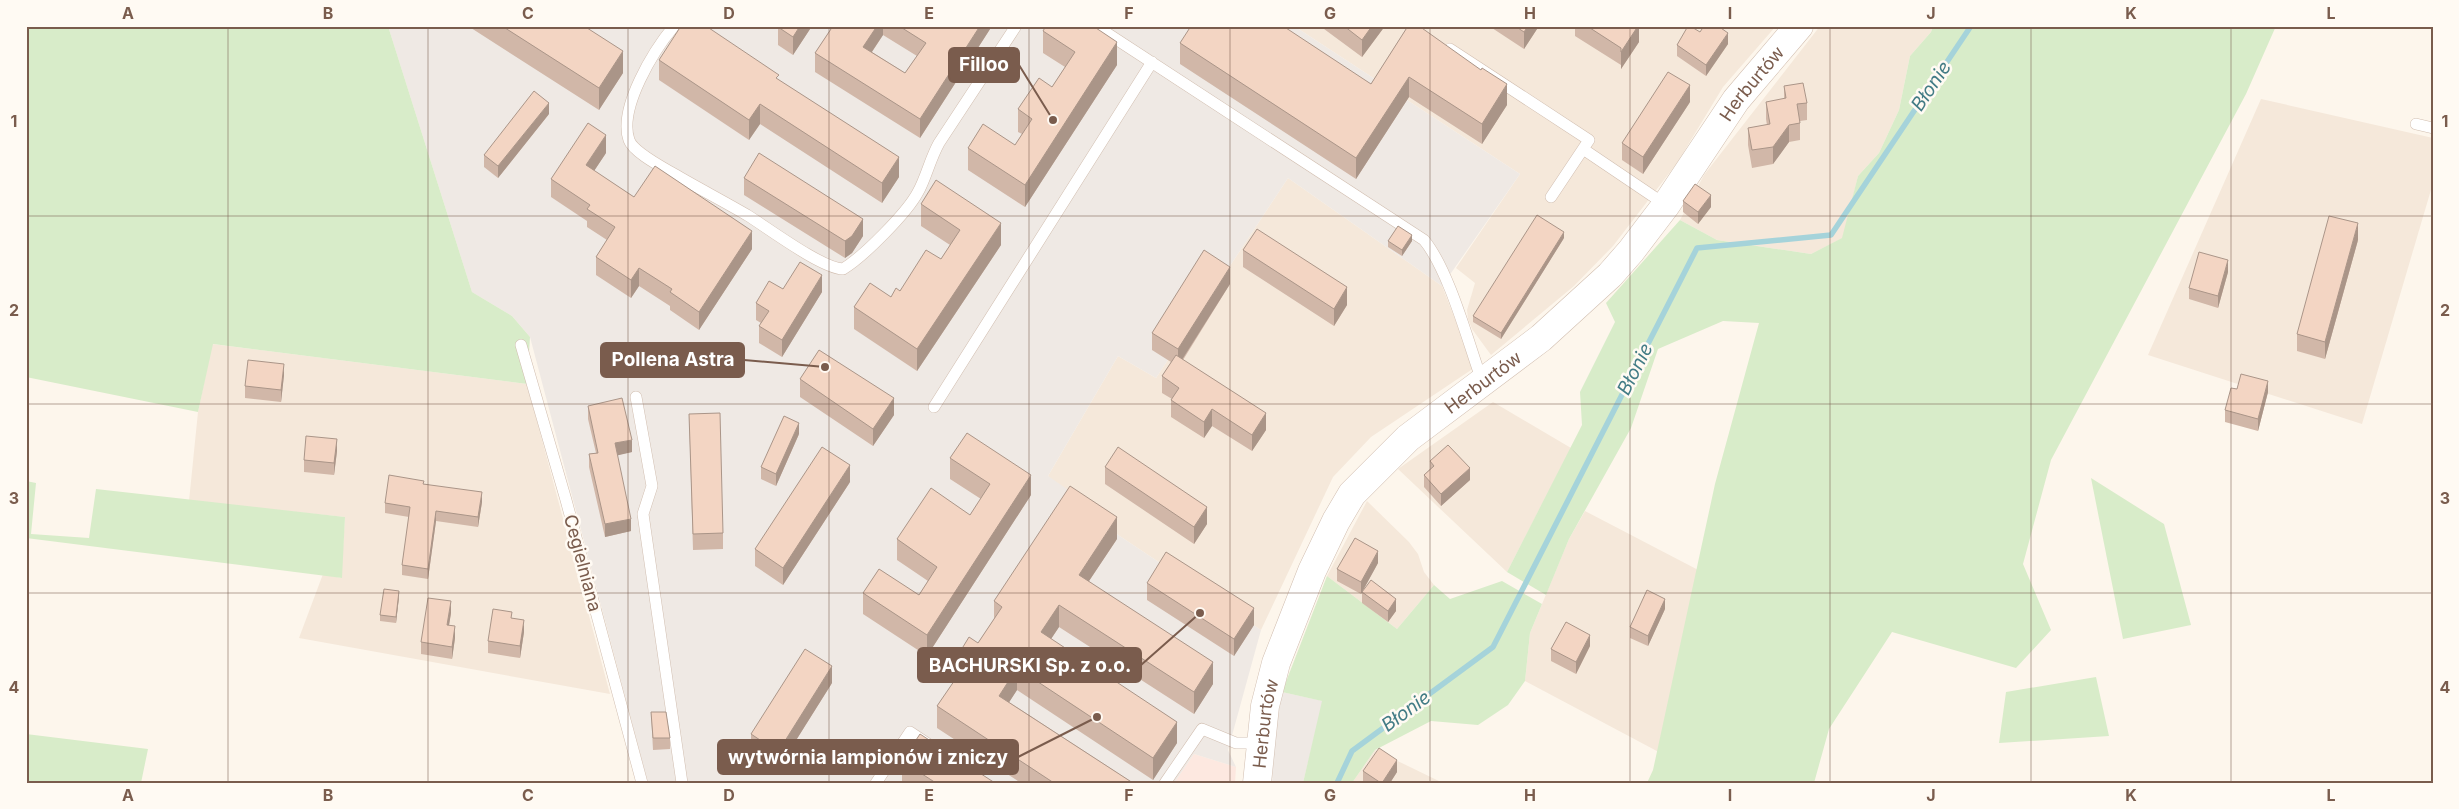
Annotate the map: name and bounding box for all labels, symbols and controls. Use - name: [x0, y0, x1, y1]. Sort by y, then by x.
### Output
- text: A: [122, 3, 134, 23]
- text: B: [323, 3, 333, 23]
- text: C: [522, 3, 534, 23]
- text: D: [723, 3, 735, 23]
- text: E: [924, 3, 934, 23]
- text: F: [1124, 3, 1134, 23]
- text: G: [1324, 3, 1336, 23]
- text: H: [1524, 3, 1536, 23]
- text: I: [1728, 3, 1732, 23]
- text: J: [1926, 3, 1936, 23]
- text: K: [2125, 3, 2137, 23]
- text: L: [2326, 3, 2336, 23]
- street label: Herburtów: [1715, 41, 1788, 125]
- callout: Filloo: [949, 48, 1019, 82]
- text: Filloo: [959, 53, 1009, 76]
- water label: Błonie: [1906, 57, 1956, 115]
- text: 1: [11, 111, 17, 131]
- text: 1: [2442, 111, 2448, 131]
- text: 2: [9, 300, 19, 320]
- text: 2: [2440, 300, 2450, 320]
- water label: Błonie: [1612, 339, 1658, 399]
- callout: Pollena Astra: [601, 343, 744, 377]
- street label: Herburtów: [1440, 346, 1525, 418]
- text: Pollena Astra: [612, 348, 734, 371]
- text: 3: [9, 488, 19, 508]
- text: 3: [2440, 488, 2450, 508]
- street label: Cegielniana: [560, 512, 606, 614]
- callout: BACHURSKI Sp. z o.o.: [918, 648, 1141, 682]
- text: BACHURSKI Sp. z o.o.: [929, 654, 1131, 677]
- street label: Herburtów: [1248, 676, 1282, 769]
- text: 4: [9, 677, 20, 697]
- text: 4: [2440, 677, 2451, 697]
- water label: Błonie: [1377, 685, 1435, 737]
- callout: wytwórnia lampionów i zniczy: [718, 740, 1018, 774]
- text: wytwórnia lampionów i zniczy: [728, 746, 1009, 769]
- text: A: [122, 785, 134, 805]
- text: B: [323, 785, 333, 805]
- text: C: [522, 785, 534, 805]
- text: D: [723, 785, 735, 805]
- text: E: [924, 785, 934, 805]
- text: F: [1124, 785, 1134, 805]
- text: G: [1324, 785, 1336, 805]
- text: H: [1524, 785, 1536, 805]
- text: I: [1728, 785, 1732, 805]
- text: J: [1926, 785, 1936, 805]
- text: K: [2125, 785, 2137, 805]
- text: L: [2326, 785, 2336, 805]

